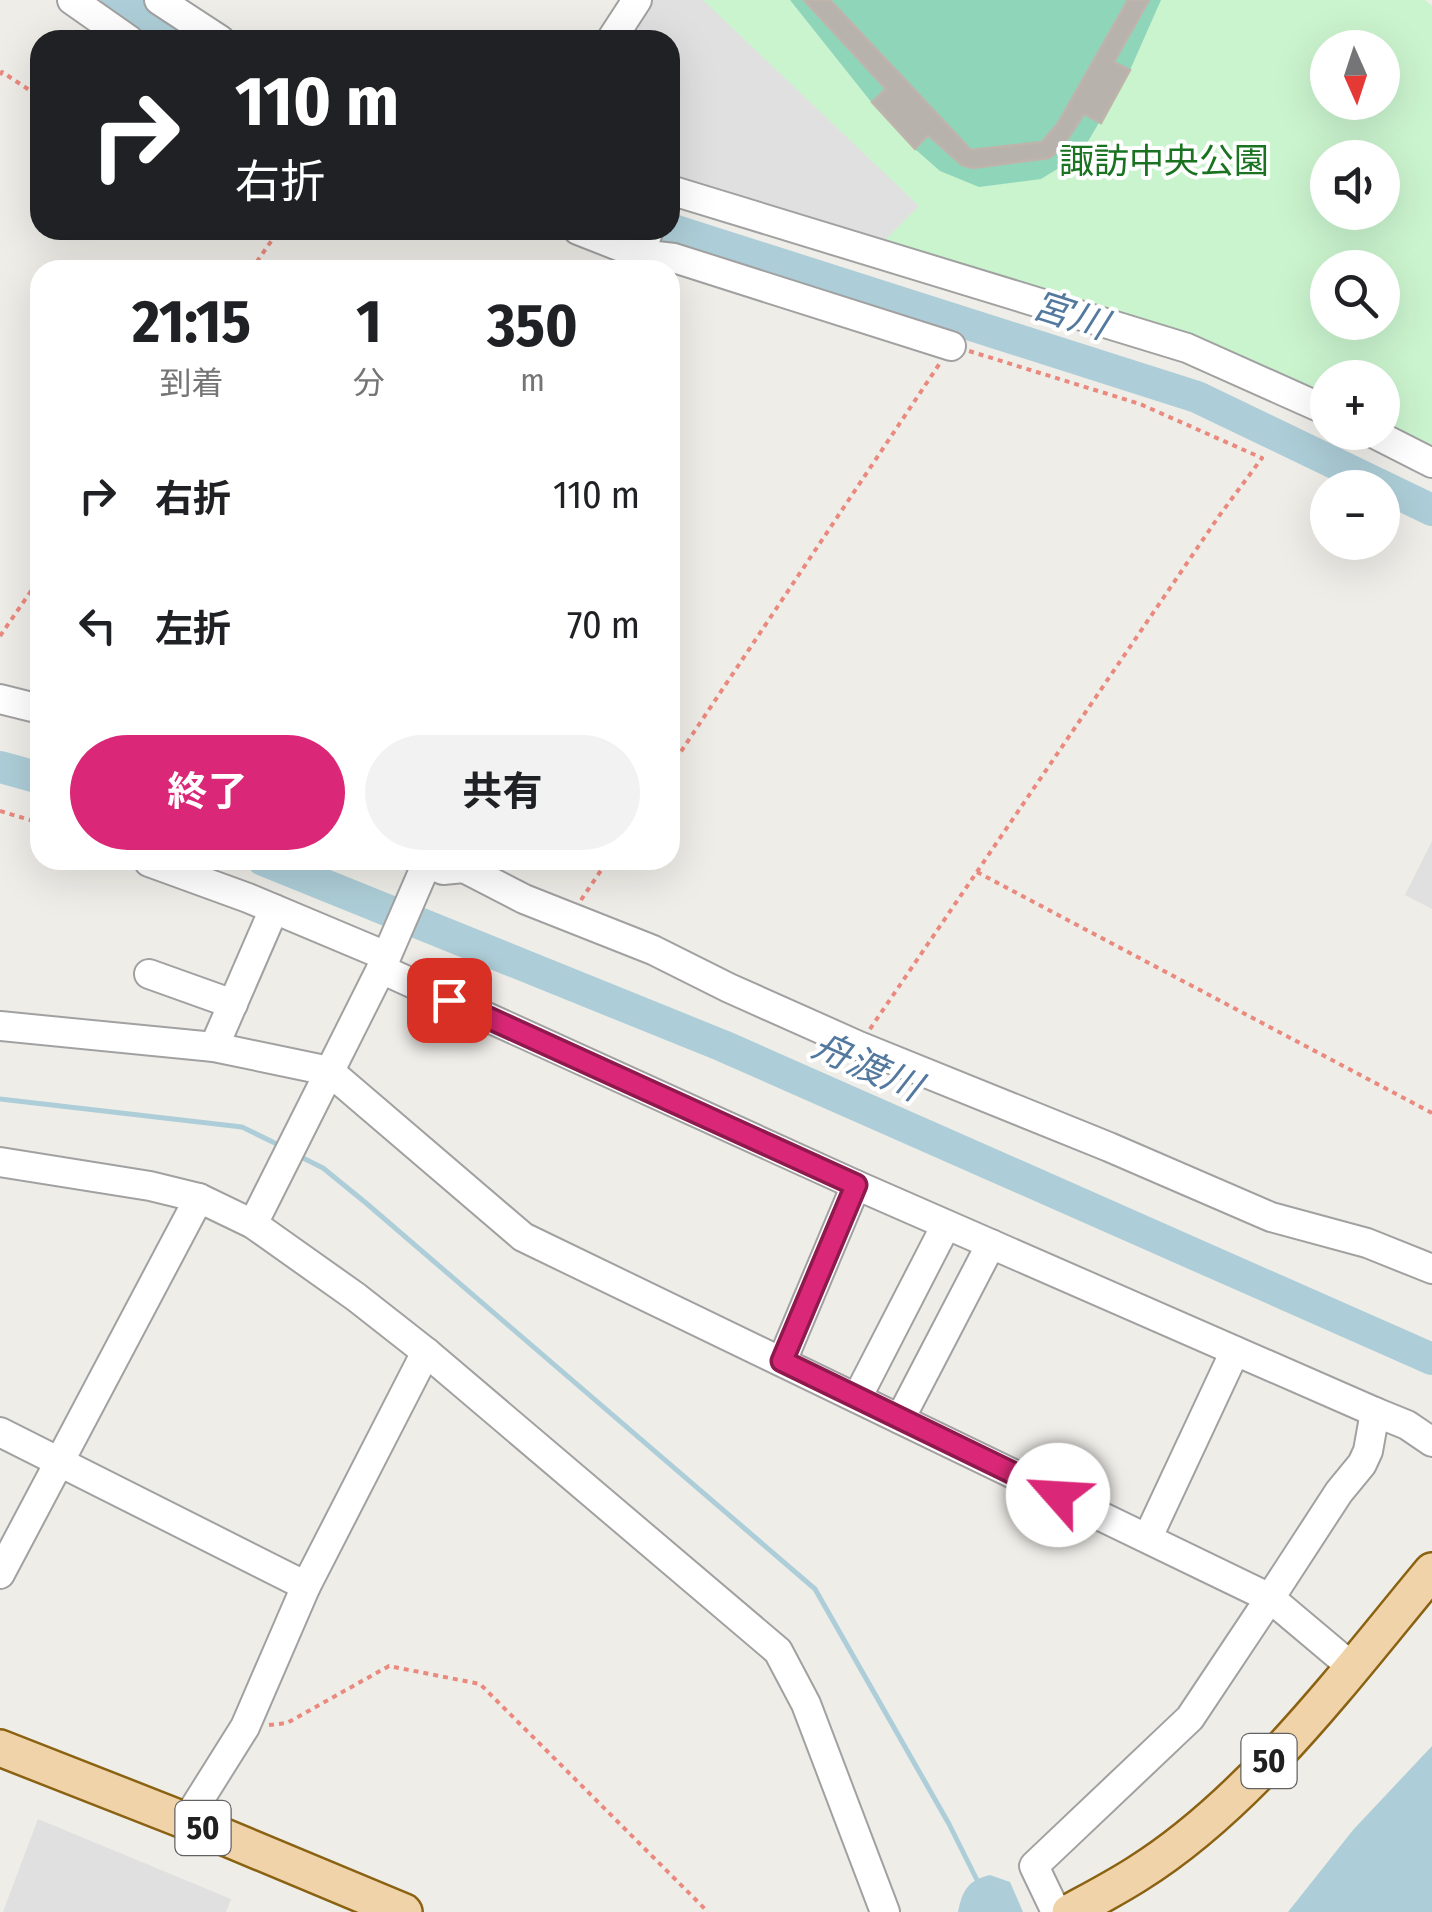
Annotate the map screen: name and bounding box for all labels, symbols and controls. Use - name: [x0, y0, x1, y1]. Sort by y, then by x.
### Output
- north arrow: [1310, 30, 1400, 120]
- map controls: [1310, 30, 1400, 560]
- text: 110 m: [235, 60, 399, 144]
- icon: right: [70, 70, 200, 200]
- park label: 諏訪中央公園: [1059, 140, 1269, 182]
- button: sound: [1310, 140, 1400, 230]
- text: 右折: [235, 155, 325, 209]
- button: search: [1310, 250, 1400, 340]
- water label: 宮川: [1027, 281, 1117, 350]
- text: 21:15: [132, 286, 251, 358]
- text: 1: [356, 286, 382, 358]
- text: 350: [487, 290, 578, 362]
- button: +: [1310, 360, 1400, 450]
- text: m: [520, 361, 545, 399]
- text: 到着: [160, 364, 224, 402]
- text: 分: [353, 364, 385, 402]
- icon: right: [70, 468, 125, 523]
- button: −: [1310, 470, 1400, 560]
- text: 110 m: [553, 472, 640, 518]
- text: 右折: [155, 476, 231, 522]
- icon: left: [70, 598, 125, 653]
- text: 70 m: [567, 602, 640, 648]
- text: 左折: [155, 606, 231, 652]
- button: 終了: [70, 735, 345, 850]
- button: 共有: [365, 735, 640, 850]
- pin: [407, 958, 492, 1043]
- icon: arrive: [422, 973, 477, 1028]
- water label: 舟渡川: [806, 1022, 932, 1112]
- position arrow: [1006, 1443, 1110, 1547]
- road number: 50: [1242, 1734, 1296, 1788]
- road number: 50: [176, 1801, 230, 1855]

